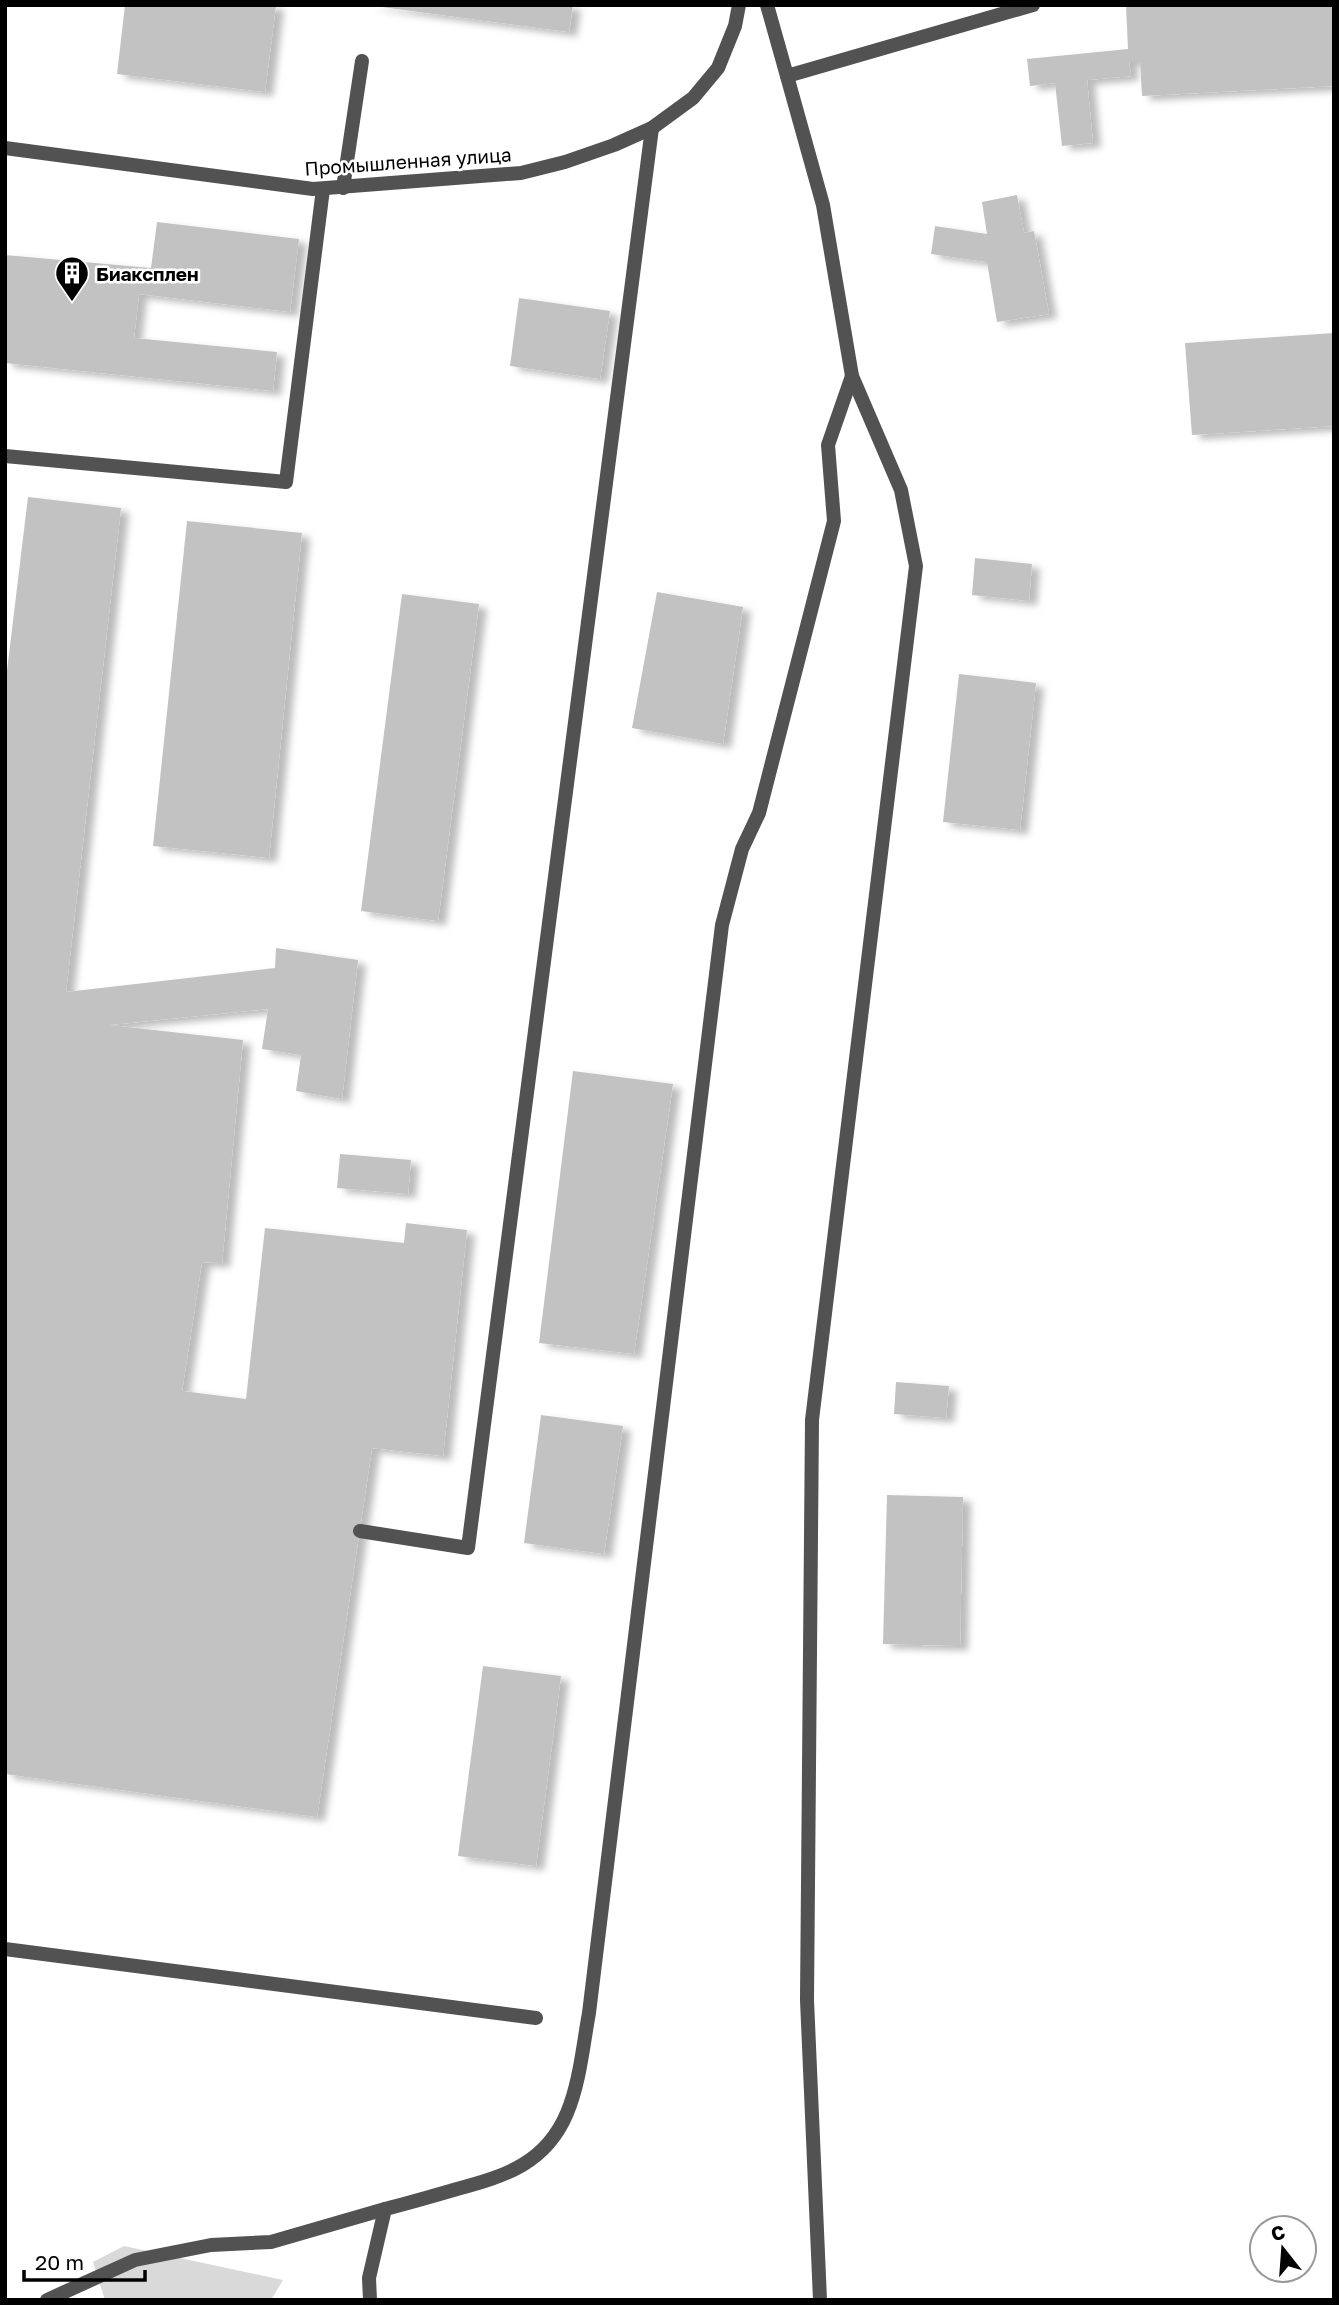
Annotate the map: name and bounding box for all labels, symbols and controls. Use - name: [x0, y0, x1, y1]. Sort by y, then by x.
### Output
- street label: Промышленная улица: [304, 142, 512, 180]
- building icon: Биаксплен: [53, 254, 91, 303]
- place label: Биаксплен: [96, 262, 199, 285]
- north arrow: [1248, 2214, 1318, 2284]
- text: С: [1268, 2219, 1288, 2245]
- scale bar: [24, 2238, 145, 2282]
- text: 20 m: [35, 2249, 84, 2275]

